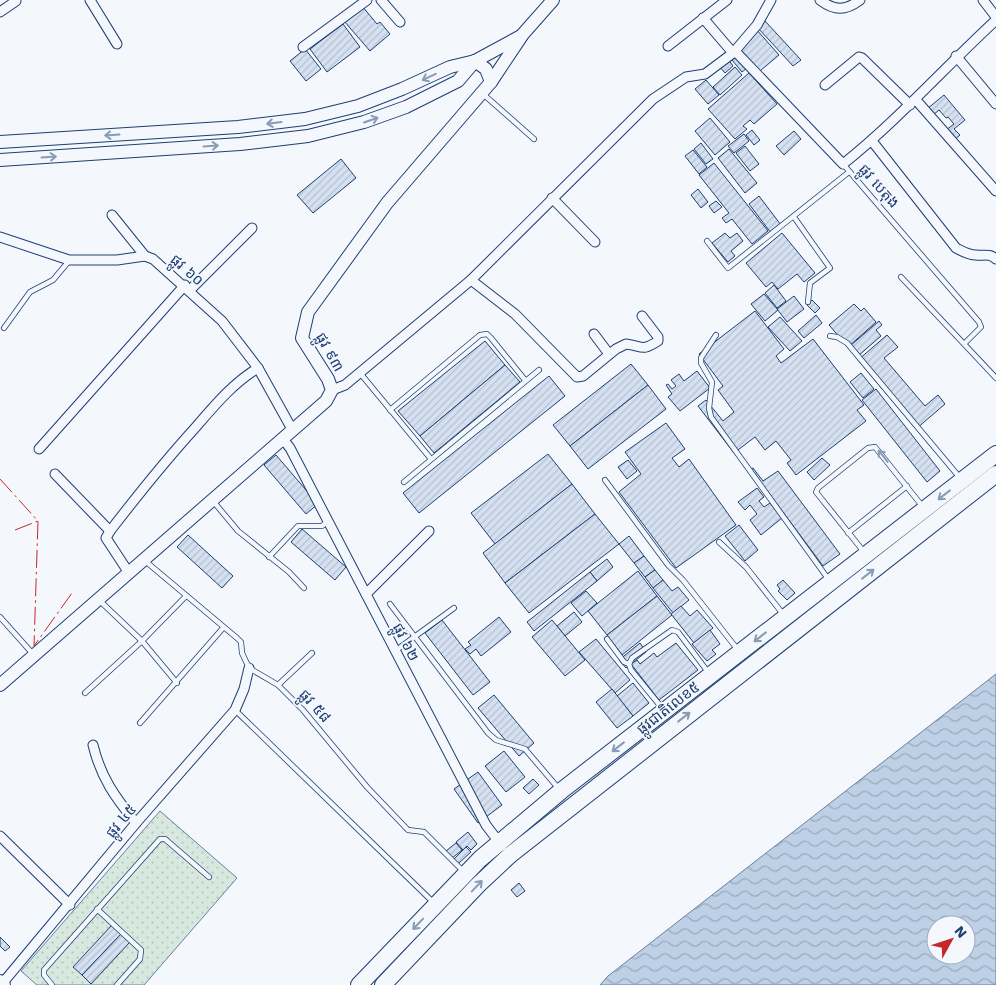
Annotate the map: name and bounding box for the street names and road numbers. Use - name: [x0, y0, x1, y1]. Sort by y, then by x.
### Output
- street label: ផ្លូវ បេតុង: [852, 160, 903, 215]
- street label: ផ្លូវ ៦០: [164, 251, 207, 293]
- street label: ផ្លូវ ៩៣: [308, 329, 348, 377]
- street label: ផ្លូវ ៦២: [385, 620, 423, 666]
- street label: ផ្លូវជាតិលេខ៥: [633, 678, 706, 742]
- street label: ផ្លូវ ៥៨: [292, 686, 335, 729]
- street label: ផ្លូវ ៤៥: [102, 800, 144, 844]

